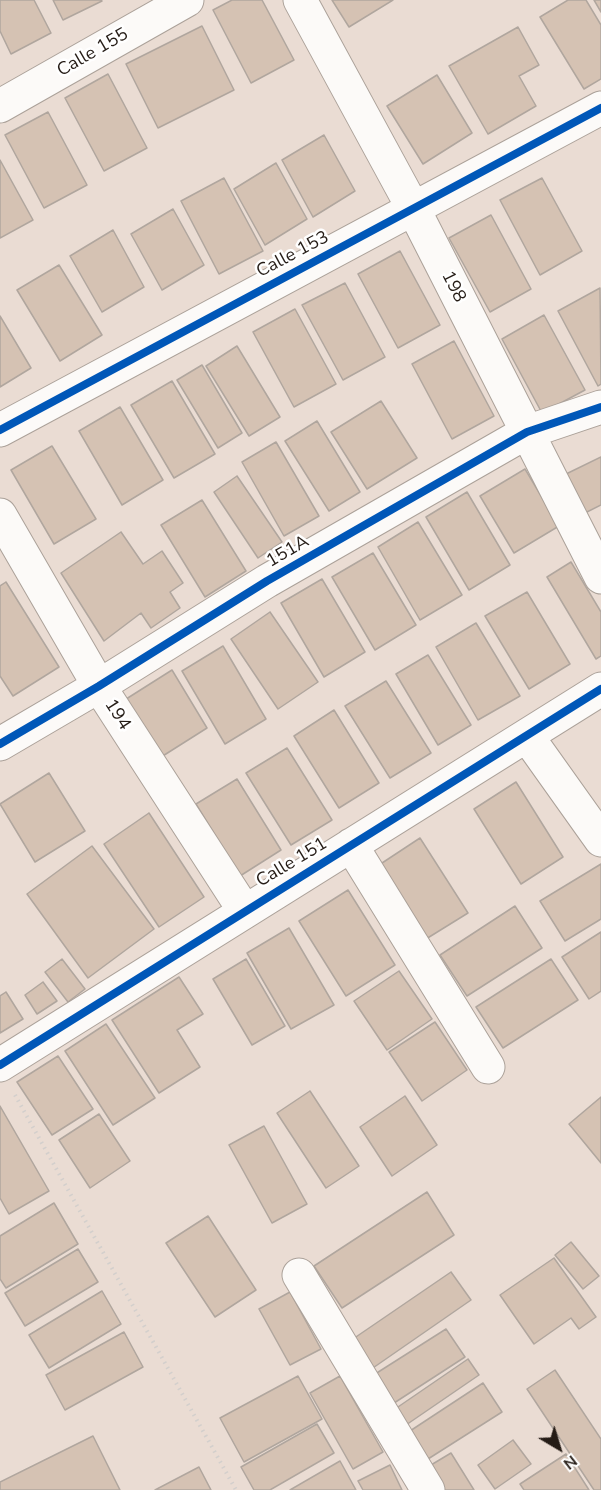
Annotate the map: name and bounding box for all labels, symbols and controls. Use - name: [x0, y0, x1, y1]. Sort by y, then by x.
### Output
- street label: Calle 155: [54, 24, 132, 82]
- street label: Calle 153: [253, 227, 333, 283]
- street label: 198: [436, 268, 470, 306]
- street label: 151A: [263, 531, 313, 573]
- street label: 194: [99, 696, 135, 734]
- street label: Calle 151: [253, 834, 331, 892]
- north arrow: [529, 1418, 589, 1478]
- text: N: [559, 1450, 582, 1475]

